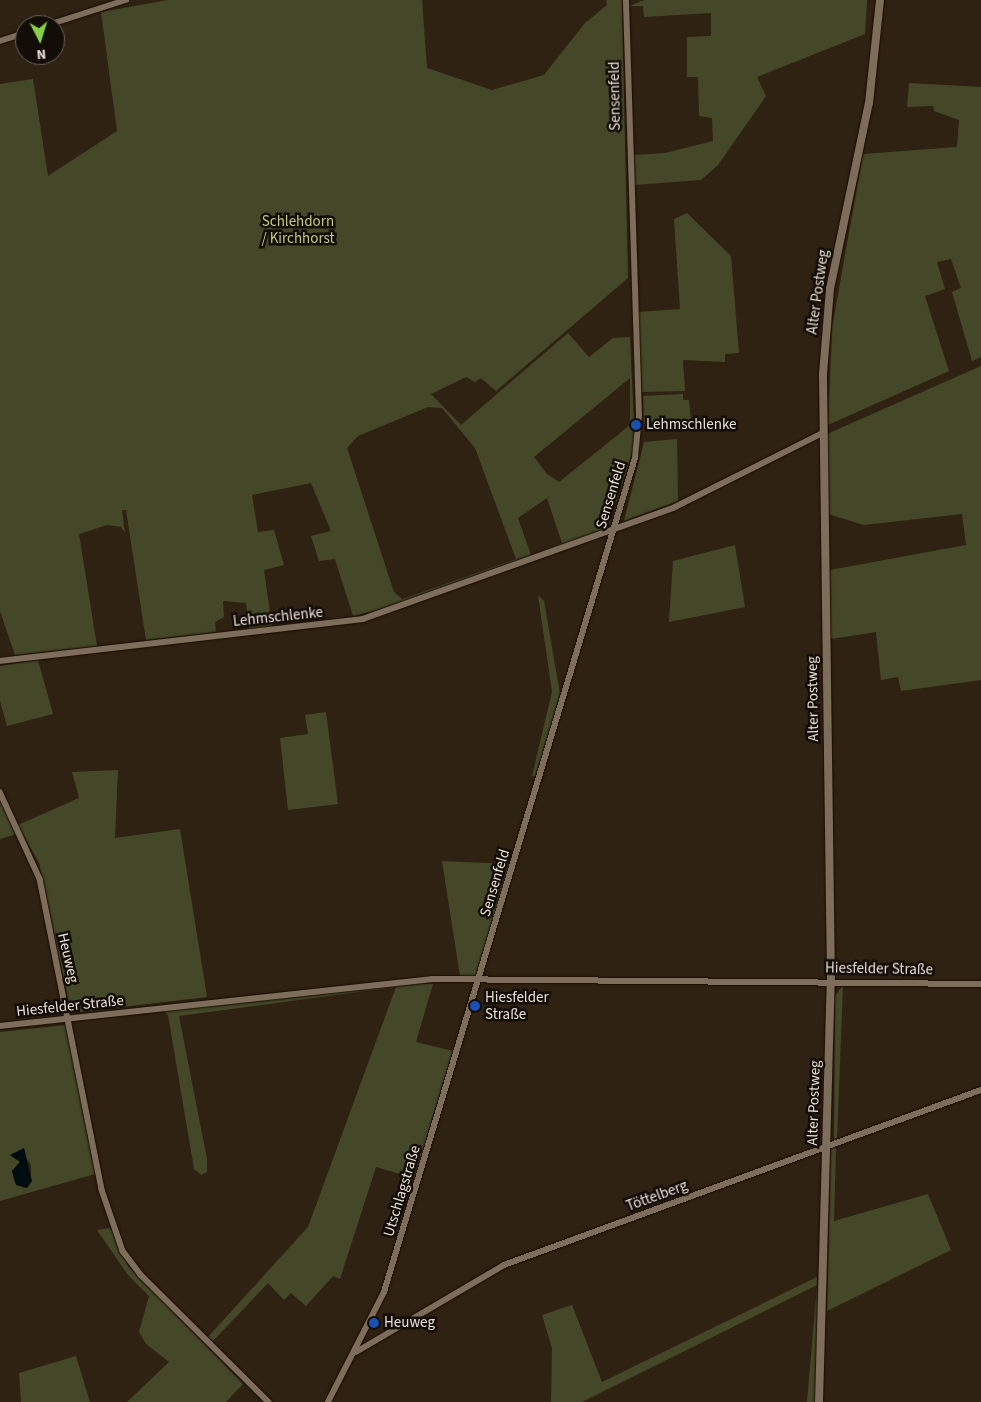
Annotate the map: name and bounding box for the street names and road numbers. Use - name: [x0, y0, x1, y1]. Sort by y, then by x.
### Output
- street label: Sensenfeld: [605, 61, 625, 131]
- street label: Alter Postweg: [803, 248, 833, 336]
- street label: Sensenfeld: [592, 459, 630, 531]
- street label: Lehmschlenke: [232, 603, 324, 631]
- street label: Alter Postweg: [803, 656, 823, 742]
- street label: Sensenfeld: [476, 847, 514, 919]
- street label: Heuweg: [53, 931, 83, 985]
- street label: Hiesfelder Straße: [825, 959, 933, 979]
- street label: Hiesfelder Straße: [15, 991, 125, 1021]
- street label: Alter Postweg: [804, 1060, 824, 1146]
- street label: Utschlagstraße: [380, 1143, 424, 1239]
- street label: Töttelberg: [624, 1177, 690, 1215]

